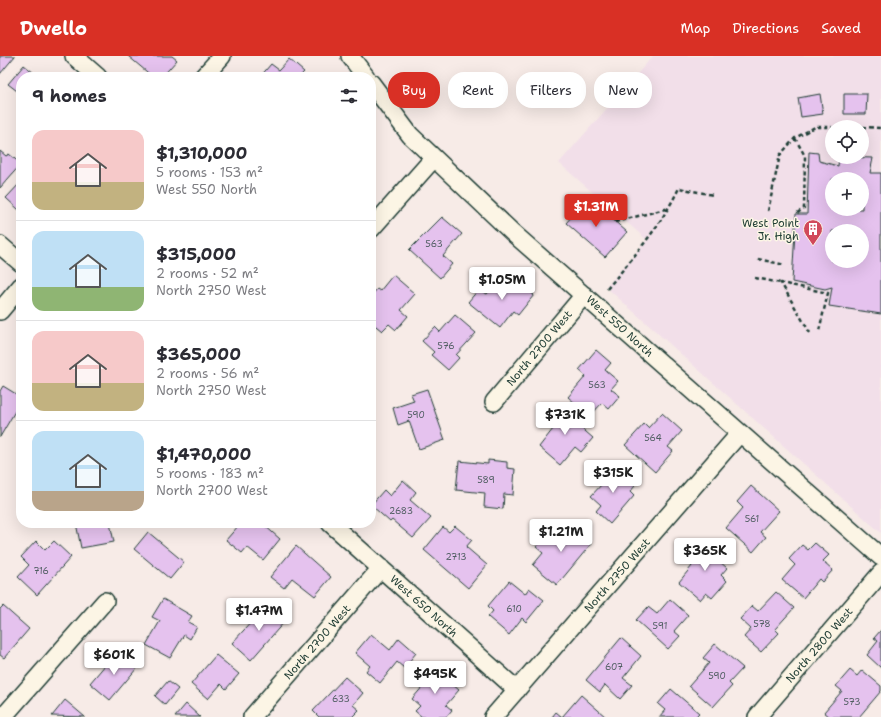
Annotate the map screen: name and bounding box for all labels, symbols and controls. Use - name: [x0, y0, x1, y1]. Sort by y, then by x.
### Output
- text: Dwello: [20, 16, 87, 41]
- text: Map: [681, 19, 711, 37]
- text: Directions: [733, 19, 799, 37]
- text: Saved: [821, 19, 861, 37]
- chip: Buy: [388, 72, 440, 108]
- chip: Rent: [448, 72, 508, 108]
- chip: Filters: [516, 72, 586, 108]
- chip: New: [594, 72, 652, 108]
- text: 9 homes: [32, 85, 107, 107]
- icon: filters: [338, 85, 360, 107]
- map controls: [825, 120, 869, 268]
- button: locate: [825, 120, 869, 164]
- text: $1,310,000: [156, 142, 248, 164]
- icon: home: [64, 146, 112, 194]
- text: 5 rooms · 153 m²: [156, 164, 263, 181]
- button: +: [825, 172, 869, 216]
- text: West 550 North: [156, 181, 257, 198]
- pin: $1.31M: [563, 194, 629, 228]
- text: $1.31M: [573, 198, 619, 215]
- place label: West Point Jr. High: [742, 216, 799, 244]
- building icon: West Point Jr. High: [802, 218, 824, 246]
- button: −: [825, 224, 869, 268]
- house number: 563: [425, 238, 443, 250]
- text: $315,000: [156, 243, 236, 265]
- icon: home: [64, 247, 112, 295]
- text: 2 rooms · 52 m²: [156, 265, 259, 282]
- pin: $1.05M: [469, 267, 535, 301]
- text: $1.05M: [478, 271, 526, 288]
- text: North 2750 West: [156, 282, 267, 299]
- street label: West 550 North: [583, 292, 657, 361]
- street label: North 2700 West: [503, 307, 576, 389]
- house number: 576: [437, 340, 455, 352]
- text: $365,000: [156, 343, 241, 365]
- icon: home: [64, 347, 112, 395]
- text: 2 rooms · 56 m²: [156, 365, 259, 382]
- house number: 563: [588, 379, 606, 391]
- text: North 2750 West: [156, 382, 267, 399]
- pin: $731K: [537, 402, 593, 436]
- text: $731K: [545, 406, 585, 423]
- house number: 590: [407, 409, 425, 421]
- house number: 564: [644, 432, 662, 444]
- text: $1,470,000: [156, 443, 252, 465]
- icon: home: [64, 447, 112, 495]
- pin: $315K: [585, 460, 641, 494]
- text: $315K: [593, 464, 633, 481]
- text: 5 rooms · 183 m²: [156, 465, 264, 482]
- house number: 589: [477, 474, 495, 486]
- text: North 2700 West: [156, 482, 268, 499]
- house number: 2683: [389, 505, 413, 517]
- house number: 561: [745, 513, 759, 525]
- pin: $1.21M: [528, 519, 594, 553]
- text: $1.21M: [538, 523, 584, 540]
- street label: North 2750 West: [581, 535, 654, 616]
- pin: $365K: [677, 538, 733, 572]
- text: $365K: [683, 542, 727, 559]
- house number: 2713: [445, 551, 467, 563]
- house number: 716: [33, 565, 49, 577]
- street label: West 650 North: [387, 572, 461, 641]
- pin: $1.47M: [226, 598, 292, 632]
- text: $1.47M: [235, 602, 283, 619]
- street label: North 2700 West: [281, 602, 354, 683]
- house number: 610: [506, 603, 522, 615]
- street label: North 2800 West: [783, 604, 856, 686]
- house number: 578: [753, 618, 771, 630]
- house number: 591: [653, 620, 667, 632]
- pin: $601K: [86, 642, 142, 676]
- text: $601K: [93, 646, 135, 663]
- pin: $495K: [407, 661, 463, 695]
- house number: 607: [605, 661, 623, 673]
- text: $495K: [413, 665, 457, 682]
- house number: 590: [708, 670, 726, 682]
- house number: 633: [332, 693, 350, 705]
- house number: 573: [843, 696, 861, 708]

